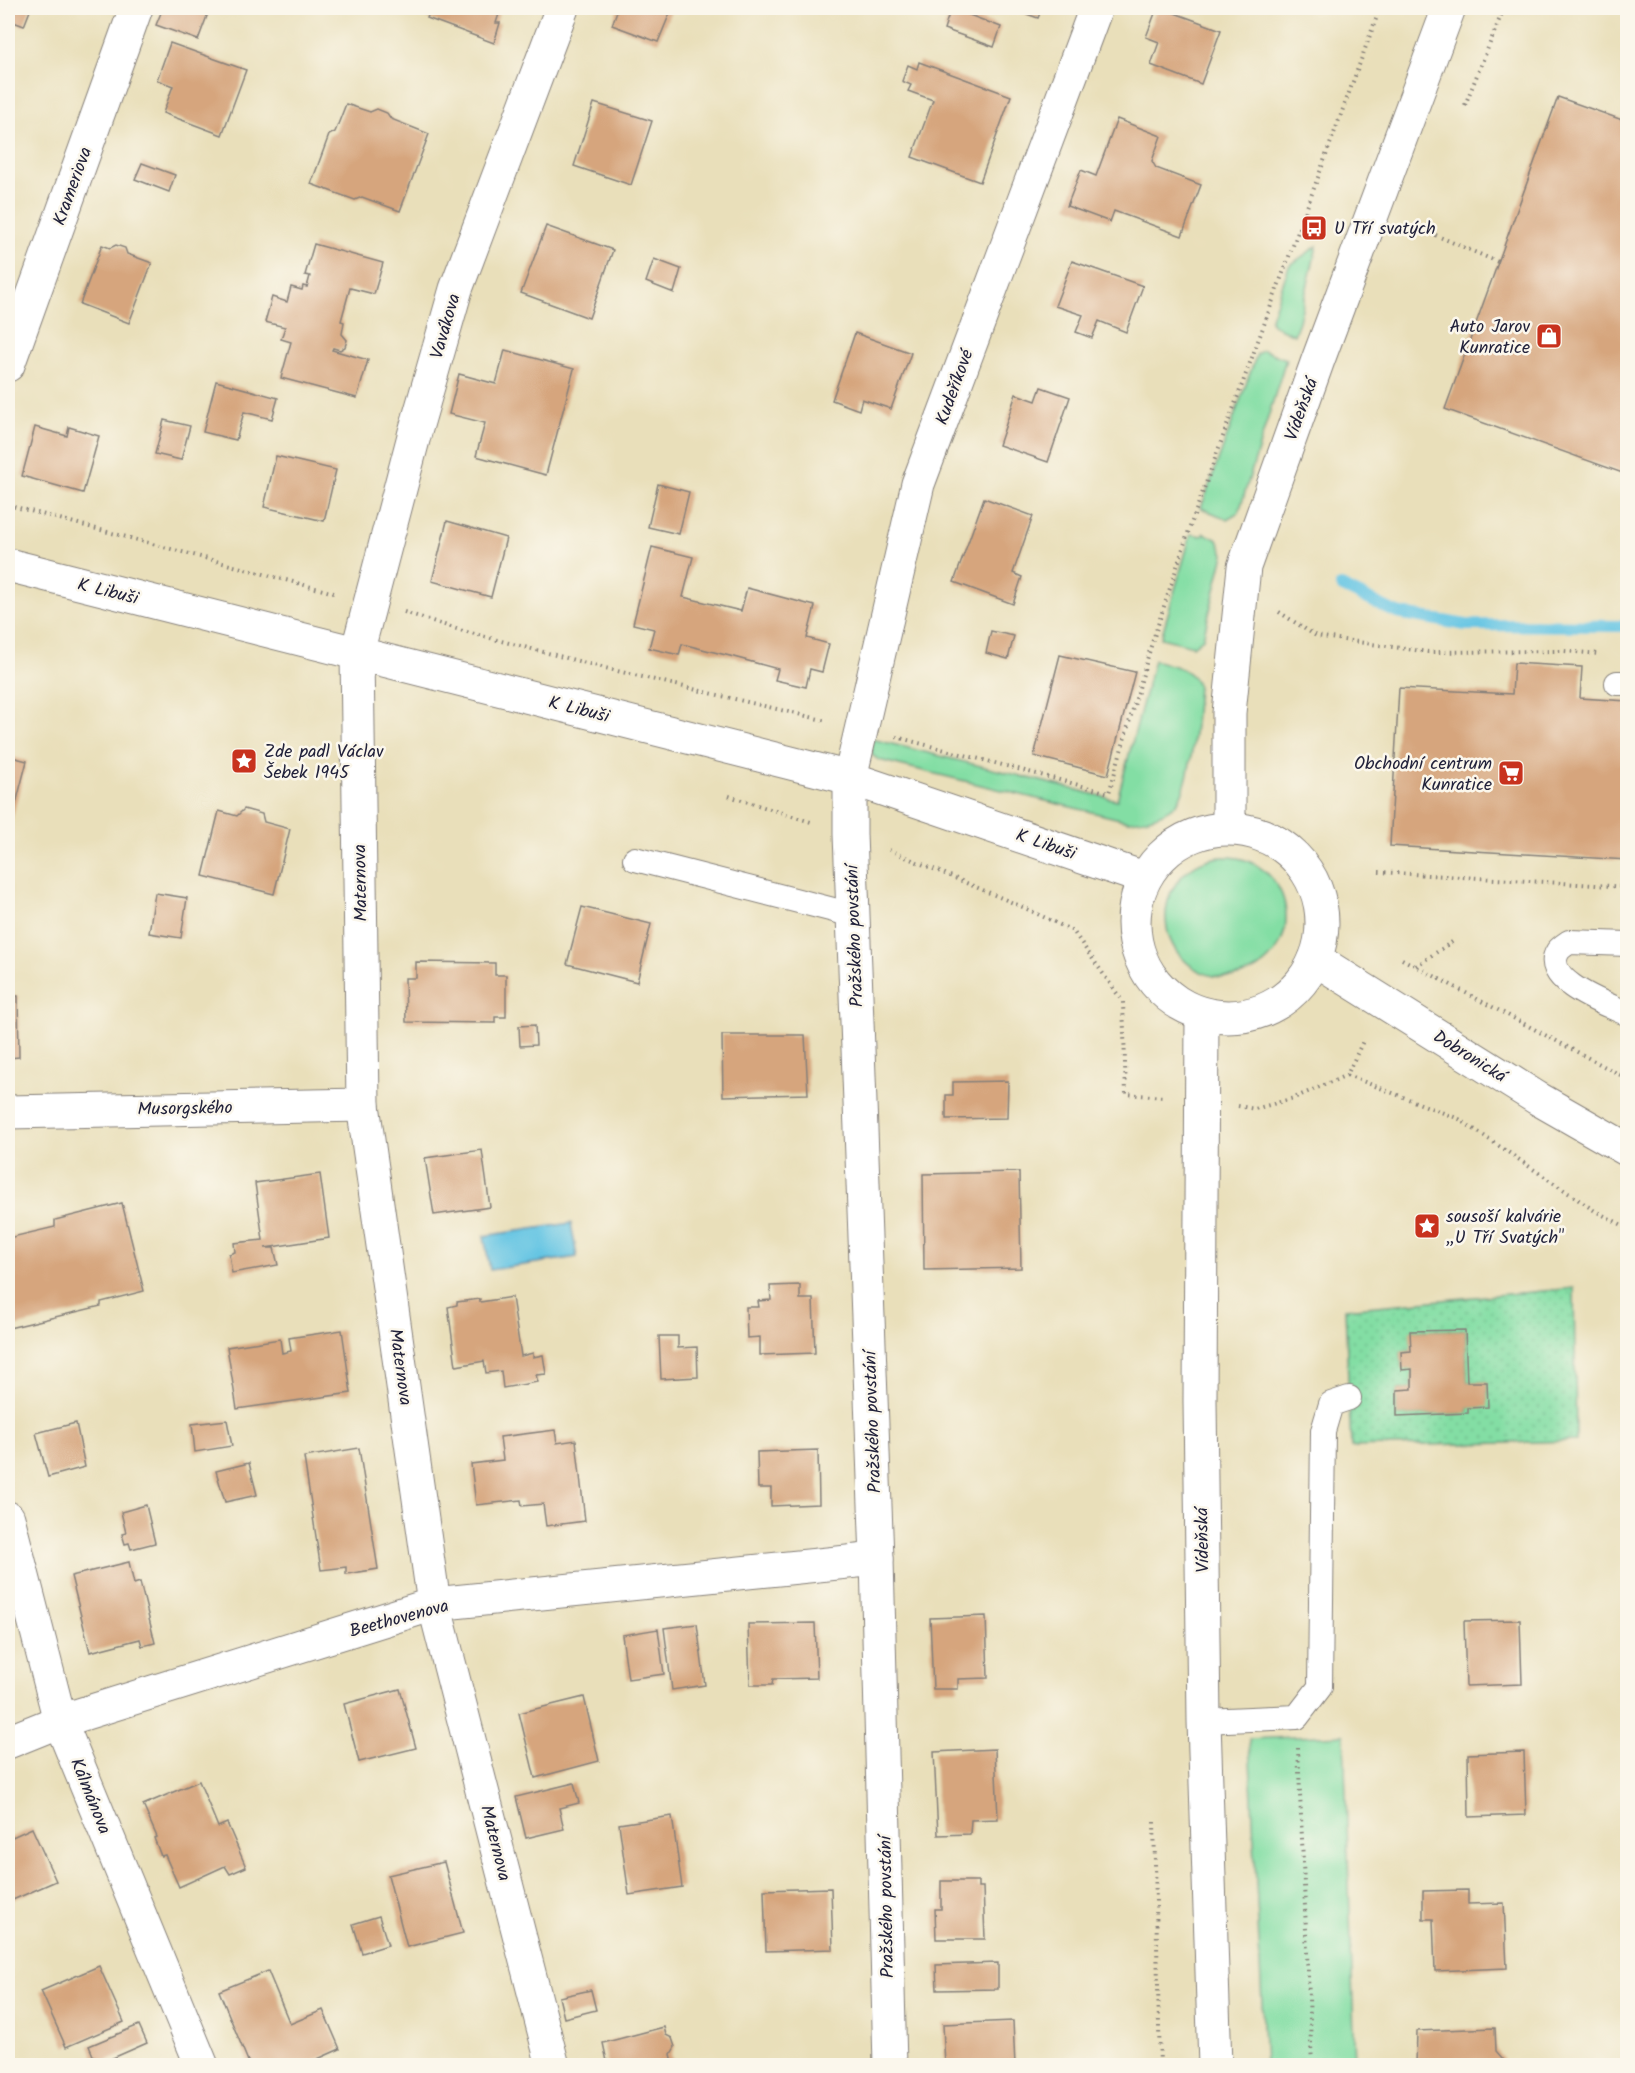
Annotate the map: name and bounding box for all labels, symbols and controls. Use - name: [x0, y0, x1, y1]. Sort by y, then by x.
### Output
- street label: Krameriova: [46, 143, 101, 230]
- bus stop icon: U Tří svatých: [1299, 213, 1329, 243]
- place label: U Tří svatých: [1334, 215, 1436, 244]
- street label: Vavákova: [423, 290, 470, 362]
- place label: Auto Jarov Kunratice: [1449, 313, 1530, 363]
- shop icon: Auto Jarov Kunratice: [1534, 321, 1564, 351]
- street label: Kudeříkové: [928, 345, 983, 429]
- street label: Vídeňská: [1278, 373, 1328, 445]
- street label: K Libuši: [74, 571, 142, 614]
- street label: K Libuši: [545, 689, 613, 732]
- place label: Zde padl Václav Šebek 1945: [264, 738, 384, 788]
- place icon: Zde padl Václav Šebek 1945: [229, 746, 259, 776]
- place label: Obchodní centrum Kunratice: [1354, 750, 1492, 800]
- supermarket icon: Obchodní centrum Kunratice: [1496, 758, 1526, 788]
- street label: K Libuši: [1011, 822, 1080, 869]
- street label: Maternova: [346, 844, 377, 922]
- street label: Pražského povstání: [838, 862, 872, 1008]
- street label: Dobronická: [1427, 1023, 1513, 1092]
- street label: Musorgského: [137, 1094, 233, 1125]
- place label: sousoší kalvárie „U Tří Svatých": [1446, 1203, 1564, 1253]
- place icon: sousoší kalvárie „U Tří Svatých": [1412, 1211, 1442, 1241]
- street label: Maternova: [380, 1327, 419, 1408]
- street label: Pražského povstání: [856, 1348, 890, 1494]
- street label: Vídeňská: [1188, 1506, 1219, 1573]
- street label: Beethovenova: [346, 1592, 452, 1647]
- street label: Kálmánova: [61, 1754, 118, 1839]
- street label: Maternova: [471, 1802, 518, 1884]
- street label: Pražského povstání: [872, 1833, 903, 1978]

